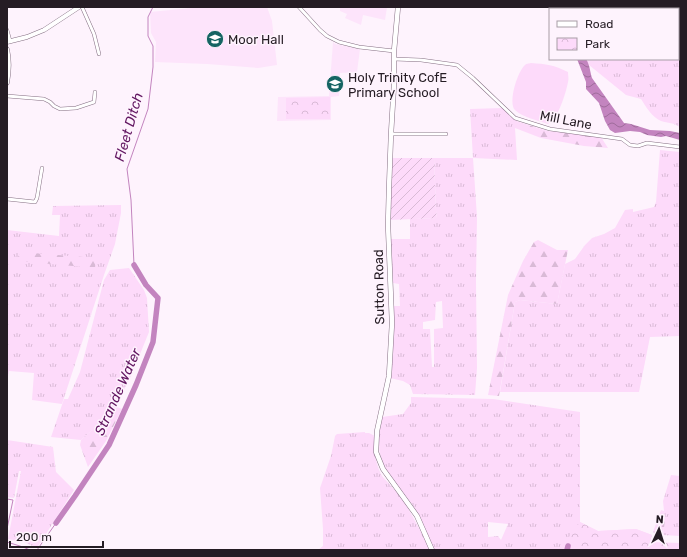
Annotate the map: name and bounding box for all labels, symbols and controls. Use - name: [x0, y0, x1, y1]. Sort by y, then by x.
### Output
- legend: [549, 8, 679, 60]
- text: Road: [585, 17, 613, 31]
- school or university icon: Moor Hall: [205, 29, 225, 49]
- place label: Moor Hall: [228, 32, 284, 47]
- text: Park: [585, 37, 611, 51]
- place label: Holy Trinity CofE Primary School: [348, 70, 447, 100]
- school or university icon: Holy Trinity CofE Primary School: [325, 74, 345, 94]
- water label: Fleet Ditch: [111, 91, 147, 163]
- street label: Mill Lane: [539, 108, 593, 132]
- street label: Sutton Road: [371, 249, 387, 325]
- water label: Strande Water: [91, 345, 145, 438]
- north arrow: [639, 509, 679, 549]
- text: N: [655, 513, 664, 526]
- scale bar: [10, 523, 103, 549]
- text: 200 m: [16, 530, 52, 544]

